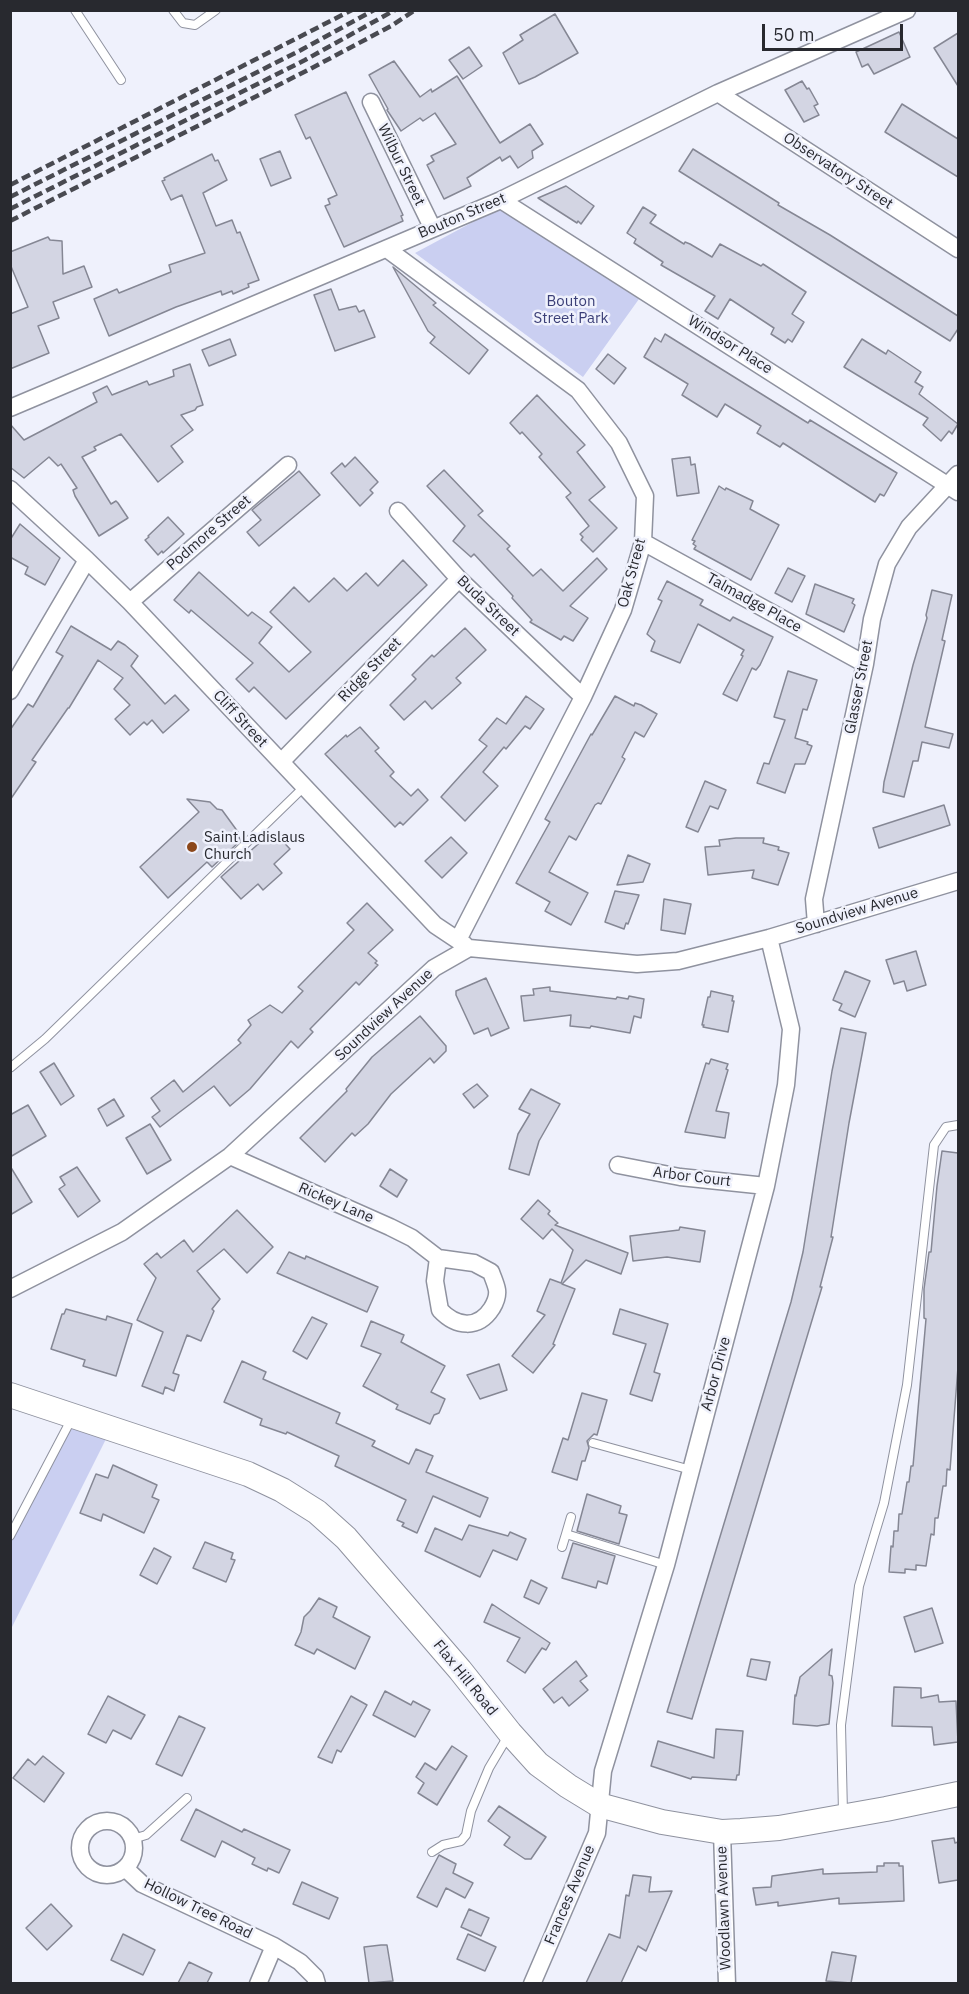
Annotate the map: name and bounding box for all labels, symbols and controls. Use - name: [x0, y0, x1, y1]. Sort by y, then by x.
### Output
- scale bar: [765, 12, 906, 50]
- text: 50 m: [773, 23, 815, 46]
- street label: Wilbur Street: [373, 121, 429, 209]
- street label: Observatory Street: [780, 129, 896, 213]
- street label: Bouton Street: [415, 189, 509, 243]
- park label: Bouton Street Park: [533, 293, 609, 328]
- street label: Windsor Place: [685, 312, 775, 378]
- street label: Podmore Street: [163, 492, 255, 574]
- street label: Oak Street: [614, 536, 650, 610]
- street label: Talmadge Place: [703, 569, 805, 637]
- street label: Buda Street: [453, 572, 523, 640]
- street label: Ridge Street: [335, 634, 405, 706]
- street label: Glasser Street: [841, 638, 877, 736]
- street label: Cliff Street: [209, 687, 271, 751]
- place label: Saint Ladislaus Church: [204, 829, 305, 864]
- marker: Saint Ladislaus Church: [185, 840, 199, 854]
- street label: Soundview Avenue: [794, 884, 920, 938]
- street label: Soundview Avenue: [331, 965, 437, 1065]
- street label: Arbor Court: [652, 1163, 732, 1191]
- street label: Rickey Lane: [296, 1179, 376, 1227]
- street label: Arbor Drive: [697, 1335, 735, 1413]
- street label: Flax Hill Road: [429, 1637, 501, 1719]
- street label: Frances Avenue: [541, 1842, 599, 1948]
- street label: Woodlawn Avenue: [713, 1846, 735, 1970]
- street label: Hollow Tree Road: [141, 1875, 255, 1943]

